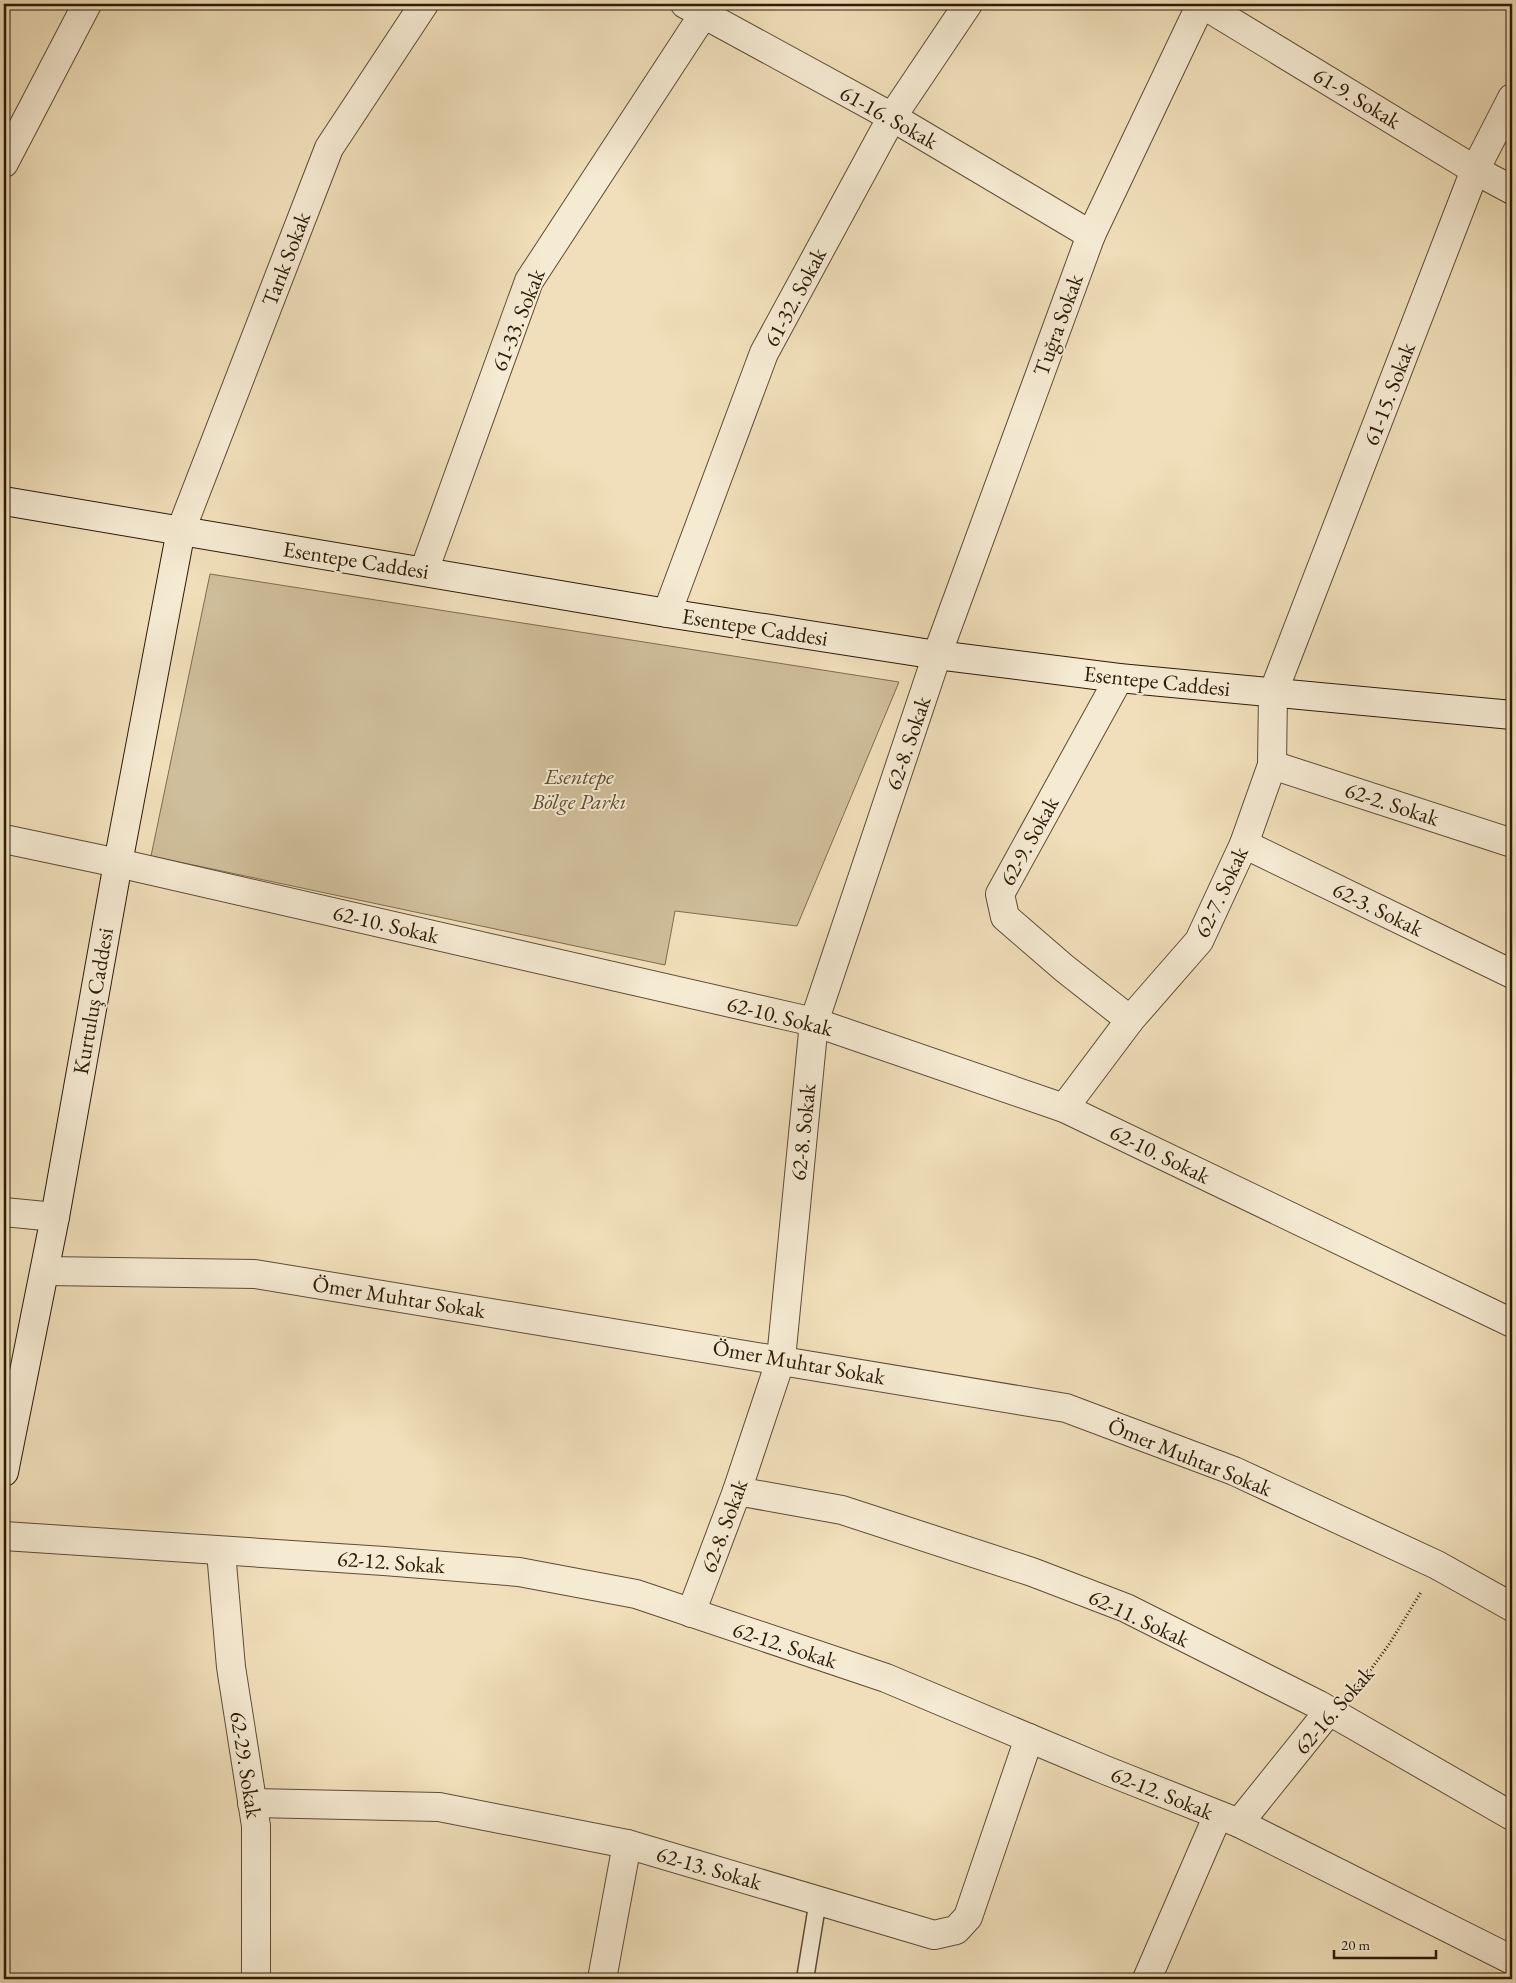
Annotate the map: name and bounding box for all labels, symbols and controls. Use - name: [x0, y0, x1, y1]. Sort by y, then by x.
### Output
- street label: 61-9. Sokak: [1308, 60, 1407, 136]
- street label: 61-16. Sokak: [835, 78, 944, 156]
- street label: Tarık Sokak: [255, 207, 317, 310]
- street label: 61-32. Sokak: [757, 242, 833, 351]
- street label: 61-33. Sokak: [484, 264, 552, 375]
- street label: Tuğra Sokak: [1026, 269, 1090, 380]
- street label: 61-15. Sokak: [1356, 338, 1422, 450]
- street label: Esentepe Caddesi: [281, 534, 431, 586]
- street label: Esentepe Caddesi: [680, 601, 830, 653]
- street label: Esentepe Caddesi: [1082, 659, 1232, 703]
- street label: 62-8. Sokak: [878, 692, 938, 794]
- park label: Esentepe Bölge Parkı: [531, 762, 626, 816]
- street label: 62-2. Sokak: [1341, 775, 1443, 833]
- street label: 62-9. Sokak: [993, 791, 1066, 891]
- street label: 62-7. Sokak: [1187, 841, 1255, 942]
- street label: 62-3. Sokak: [1328, 875, 1429, 944]
- street label: 62-10. Sokak: [330, 898, 443, 950]
- street label: Kurtuluş Caddesi: [66, 925, 120, 1077]
- street label: 62-10. Sokak: [724, 989, 837, 1043]
- street label: 62-8. Sokak: [783, 1081, 823, 1182]
- street label: 62-10. Sokak: [1105, 1117, 1215, 1191]
- street label: Ömer Muhtar Sokak: [310, 1269, 488, 1325]
- street label: Ömer Muhtar Sokak: [710, 1333, 888, 1392]
- street label: Ömer Muhtar Sokak: [1104, 1411, 1277, 1503]
- street label: 62-8. Sokak: [694, 1475, 755, 1577]
- street label: 62-12. Sokak: [336, 1544, 447, 1580]
- street label: 62-11. Sokak: [1084, 1582, 1195, 1654]
- street label: 62-12. Sokak: [729, 1615, 841, 1676]
- street label: 62-16. Sokak: [1288, 1659, 1381, 1760]
- street label: 62-29. Sokak: [223, 1709, 269, 1821]
- street label: 62-12. Sokak: [1107, 1759, 1218, 1827]
- street label: 62-13. Sokak: [653, 1839, 766, 1897]
- scale bar: [1334, 1928, 1436, 1960]
- text: 20 m: [1341, 1935, 1370, 1954]

